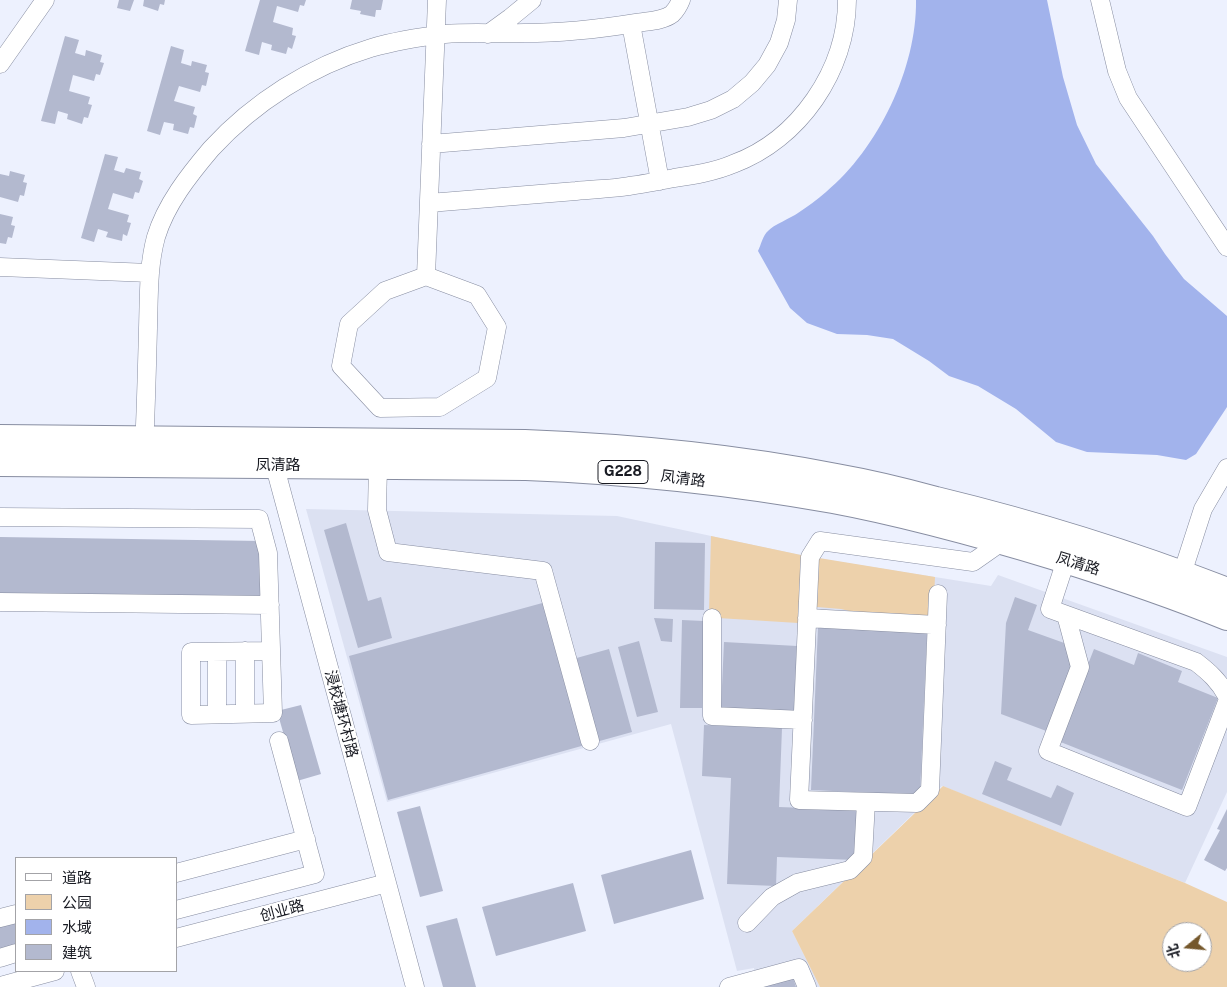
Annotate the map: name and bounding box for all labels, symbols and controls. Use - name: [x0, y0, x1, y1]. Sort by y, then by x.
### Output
- street label: 凤清路: [256, 456, 300, 474]
- road number: G228: [598, 461, 648, 484]
- street label: 凤清路: [660, 467, 706, 491]
- street label: 凤清路: [1054, 549, 1102, 579]
- street label: 浸校塘环村路: [321, 668, 361, 760]
- legend: [15, 857, 178, 972]
- text: 道路: [62, 869, 92, 886]
- text: 公园: [62, 894, 92, 911]
- street label: 创业路: [258, 896, 306, 926]
- text: 水域: [62, 919, 92, 936]
- north arrow: [1162, 922, 1212, 972]
- text: 北: [1164, 942, 1183, 960]
- text: 建筑: [62, 944, 92, 961]

